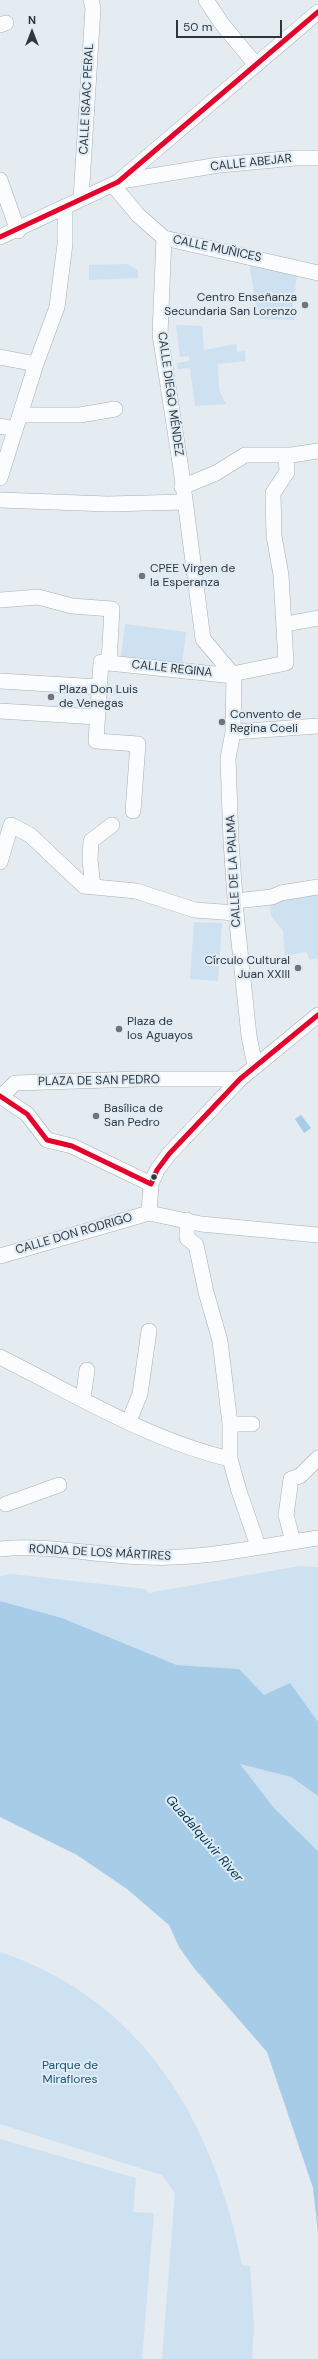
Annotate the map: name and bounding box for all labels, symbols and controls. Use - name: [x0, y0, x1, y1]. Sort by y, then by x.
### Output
- north arrow: [12, 12, 52, 52]
- scale bar: [178, 12, 284, 38]
- text: N: [28, 13, 36, 27]
- text: 50 m: [183, 19, 212, 35]
- street label: CALLE ISAAC PERAL: [77, 43, 97, 155]
- street label: CALLE ABEJAR: [210, 152, 292, 174]
- street label: CALLE MUÑICES: [171, 233, 263, 265]
- place label: Centro Enseñanza Secundaria San Lorenzo: [164, 291, 297, 319]
- marker: Centro Enseñanza Secundaria San Lorenzo: [300, 300, 310, 310]
- street label: CALLE DIEGO MÉNDEZ: [154, 331, 186, 457]
- place label: CPEE Virgen de la Esperanza: [150, 562, 235, 590]
- marker: CPEE Virgen de la Esperanza: [137, 571, 147, 581]
- street label: CALLE REGINA: [131, 658, 213, 680]
- place label: Plaza Don Luis de Venegas: [59, 683, 138, 711]
- marker: Plaza Don Luis de Venegas: [46, 692, 56, 702]
- place label: Convento de Regina Coeli: [230, 708, 301, 736]
- marker: Convento de Regina Coeli: [217, 717, 227, 727]
- street label: CALLE DE LA PALMA: [224, 814, 244, 928]
- place label: Círculo Cultural Juan XXIII: [204, 954, 290, 982]
- marker: Círculo Cultural Juan XXIII: [293, 963, 303, 973]
- place label: Plaza de los Aguayos: [127, 1015, 193, 1043]
- marker: Plaza de los Aguayos: [114, 1024, 124, 1034]
- street label: PLAZA DE SAN PEDRO: [38, 1073, 160, 1089]
- place label: Basílica de San Pedro: [104, 1102, 163, 1130]
- marker: Basílica de San Pedro: [91, 1111, 101, 1121]
- unlabelled marker: [149, 1172, 159, 1182]
- street label: CALLE DON RODRIGO: [14, 1210, 134, 1258]
- street label: RONDA DE LOS MÁRTIRES: [29, 1542, 171, 1564]
- water label: Guadalquivir River: [162, 1792, 246, 1886]
- park label: Parque de Miraflores: [42, 2059, 98, 2087]

